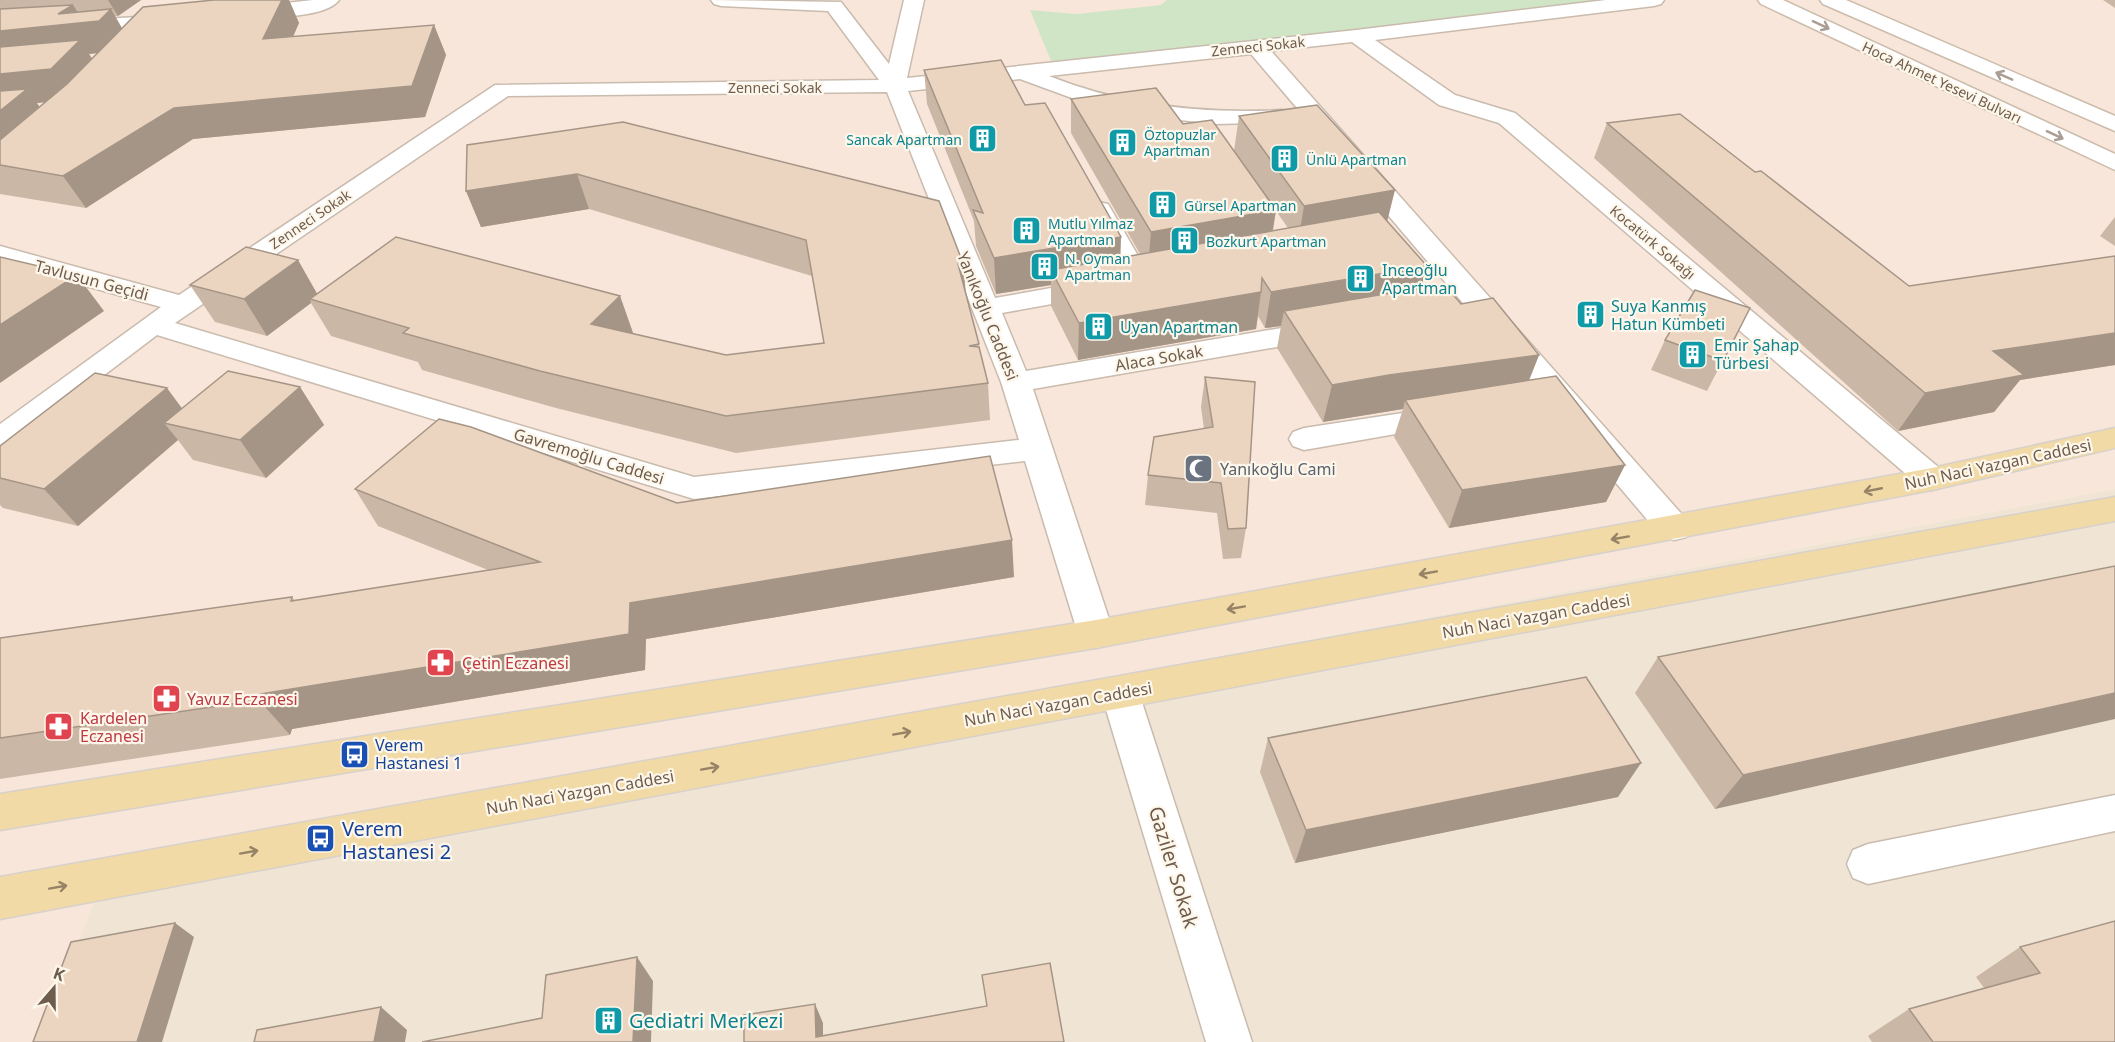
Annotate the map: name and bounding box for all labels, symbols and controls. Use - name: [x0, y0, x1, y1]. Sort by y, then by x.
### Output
- one-way arrow: [1812, 19, 1830, 31]
- street label: Zenneci Sokak: [1210, 32, 1306, 60]
- street label: Hoca Ahmet Yesevi Bulvarı: [1859, 37, 2025, 127]
- one-way arrow: [1995, 69, 2013, 81]
- street label: Zenneci Sokak: [728, 78, 823, 97]
- building icon: Sancak Apartman: [967, 123, 999, 155]
- place label: Öztopuzlar Apartman: [1144, 125, 1216, 160]
- building icon: Öztopuzlar Apartman: [1107, 126, 1139, 158]
- one-way arrow: [2045, 129, 2063, 141]
- place label: Sancak Apartman: [846, 130, 962, 149]
- building icon: Ünlü Apartman: [1269, 143, 1301, 175]
- place label: Ünlü Apartman: [1306, 150, 1407, 169]
- street label: Zenneci Sokak: [266, 185, 355, 253]
- building icon: Gürsel Apartman: [1147, 189, 1179, 221]
- place label: Gürsel Apartman: [1184, 196, 1296, 215]
- street label: Kocatürk Sokağı: [1606, 201, 1700, 283]
- place label: Mutlu Yılmaz Apartman: [1048, 214, 1133, 249]
- building icon: Mutlu Yılmaz Apartman: [1011, 215, 1043, 247]
- building icon: Bozkurt Apartman: [1169, 225, 1201, 257]
- place label: Bozkurt Apartman: [1206, 232, 1326, 251]
- street label: Yanıkoğlu Caddesi: [952, 248, 1024, 384]
- place label: N. Oyman Apartman: [1065, 249, 1131, 284]
- building icon: N. Oyman Apartman: [1028, 250, 1060, 282]
- street label: Tavlusun Geçidi: [33, 254, 151, 306]
- place label: Inceoğlu Apartman: [1382, 259, 1457, 299]
- building icon: Inceoğlu Apartman: [1345, 263, 1377, 295]
- place label: Suya Kanmış Hatun Kümbeti: [1611, 295, 1725, 335]
- building icon: Suya Kanmış Hatun Kümbeti: [1574, 299, 1606, 331]
- building icon: Uyan Apartman: [1083, 311, 1115, 343]
- place label: Uyan Apartman: [1120, 316, 1238, 338]
- place label: Emir Şahap Türbesi: [1714, 334, 1799, 374]
- building icon: Emir Şahap Türbesi: [1677, 338, 1709, 370]
- street label: Alaca Sokak: [1113, 339, 1205, 377]
- street label: Gavremoğlu Caddesi: [511, 423, 667, 489]
- street label: Nuh Naci Yazgan Caddesi: [1903, 433, 2093, 495]
- mosque icon: Yanıkoğlu Cami: [1183, 453, 1215, 485]
- place label: Yanıkoğlu Cami: [1220, 458, 1336, 480]
- one-way arrow: [1864, 485, 1883, 496]
- one-way arrow: [1610, 533, 1630, 544]
- one-way arrow: [1418, 568, 1438, 579]
- street label: Nuh Naci Yazgan Caddesi: [1440, 589, 1632, 643]
- one-way arrow: [1227, 603, 1246, 614]
- pharmacy icon: Çetin Eczanesi: [425, 647, 457, 679]
- place label: Çetin Eczanesi: [462, 652, 569, 674]
- street label: Nuh Naci Yazgan Caddesi: [962, 677, 1154, 731]
- pharmacy icon: Yavuz Eczanesi: [150, 683, 182, 715]
- place label: Yavuz Eczanesi: [187, 688, 298, 710]
- place label: Kardelen Eczanesi: [80, 707, 147, 747]
- pharmacy icon: Kardelen Eczanesi: [43, 711, 75, 743]
- one-way arrow: [891, 727, 911, 738]
- place label: Verem Hastanesi 1: [375, 734, 462, 774]
- bus stop icon: Verem Hastanesi 1: [338, 738, 370, 770]
- one-way arrow: [699, 762, 719, 773]
- street label: Nuh Naci Yazgan Caddesi: [484, 765, 676, 819]
- street label: Gaziler Sokak: [1143, 803, 1205, 931]
- place label: Verem Hastanesi 2: [342, 815, 451, 865]
- bus stop icon: Verem Hastanesi 2: [305, 823, 337, 855]
- one-way arrow: [239, 846, 259, 857]
- one-way arrow: [47, 881, 67, 892]
- north arrow: [24, 958, 84, 1018]
- text: K: [50, 962, 68, 986]
- building icon: Gediatri Merkezi: [592, 1004, 624, 1036]
- place label: Gediatri Merkezi: [629, 1007, 783, 1034]

